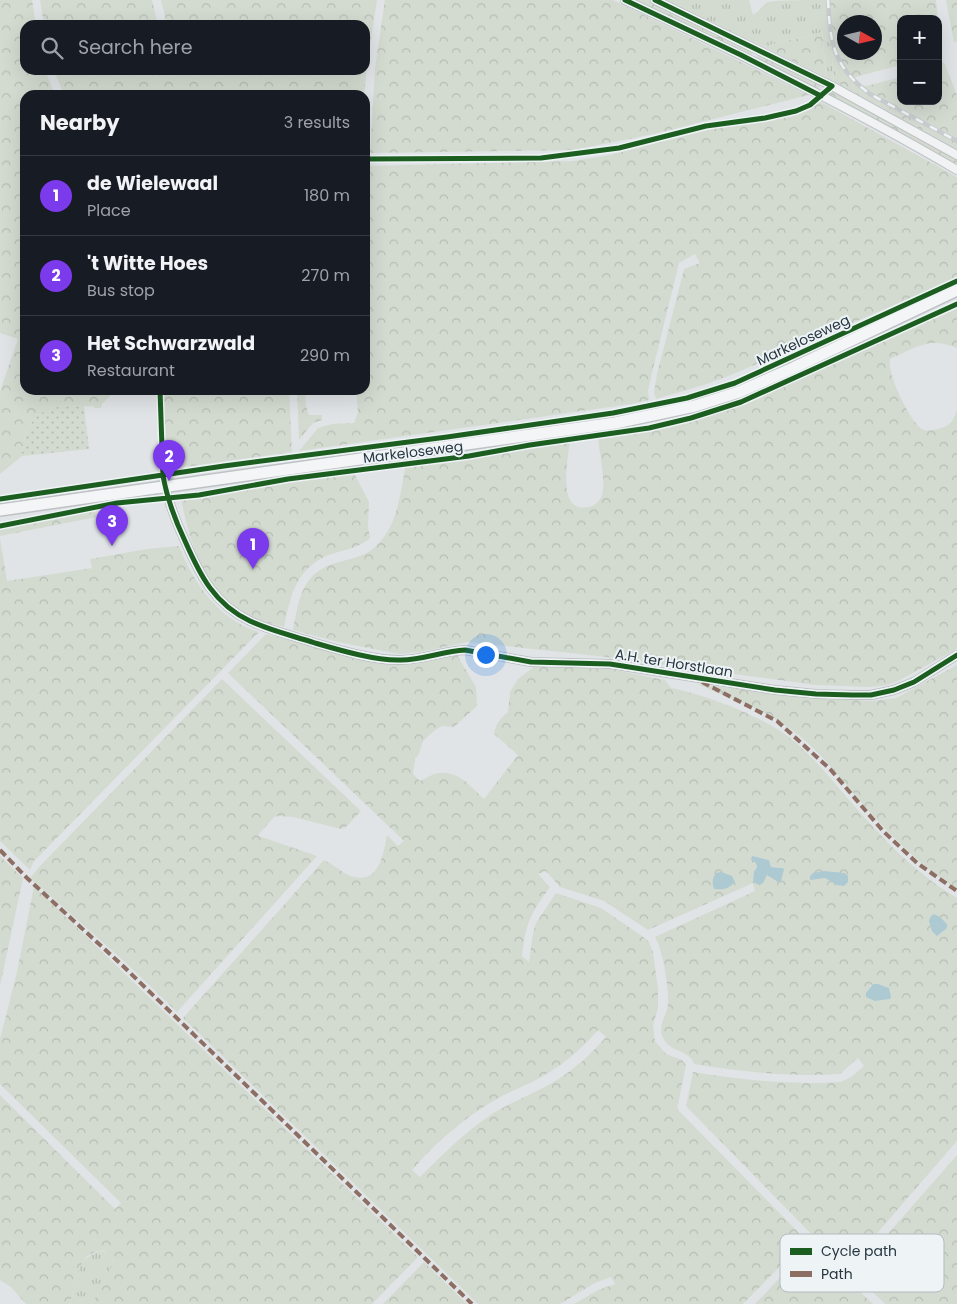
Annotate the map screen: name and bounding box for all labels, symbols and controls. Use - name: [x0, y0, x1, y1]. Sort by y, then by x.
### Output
- north arrow: [837, 15, 882, 60]
- map controls: [897, 15, 942, 105]
- button: +: [897, 15, 942, 60]
- search box: [20, 20, 370, 75]
- icon: search: [38, 34, 66, 62]
- text: Search here: [78, 34, 192, 61]
- button: −: [897, 60, 942, 105]
- text: Nearby: [40, 108, 120, 137]
- text: 3 results: [284, 111, 350, 134]
- text: de Wielewaal: [87, 170, 218, 197]
- text: 1: [53, 184, 59, 207]
- text: 180 m: [304, 184, 350, 207]
- text: Place: [87, 199, 131, 222]
- text: 't Witte Hoes: [87, 250, 208, 277]
- text: 2: [51, 264, 61, 287]
- text: 270 m: [301, 264, 350, 287]
- text: Bus stop: [87, 279, 155, 302]
- street label: Markeloseweg: [753, 310, 853, 370]
- text: Het Schwarzwald: [87, 330, 255, 357]
- text: 3: [51, 344, 61, 367]
- text: 290 m: [300, 344, 350, 367]
- text: Restaurant: [87, 359, 175, 382]
- street label: Markeloseweg: [362, 436, 464, 468]
- pin: 2: [153, 440, 185, 481]
- pin: 3: [96, 505, 128, 546]
- pin: 1: [237, 528, 269, 569]
- your location: [473, 642, 499, 668]
- street label: A.H. ter Horstlaan: [614, 644, 734, 682]
- legend: [780, 1234, 944, 1292]
- text: Cycle path: [821, 1241, 897, 1261]
- text: Path: [821, 1264, 853, 1284]

